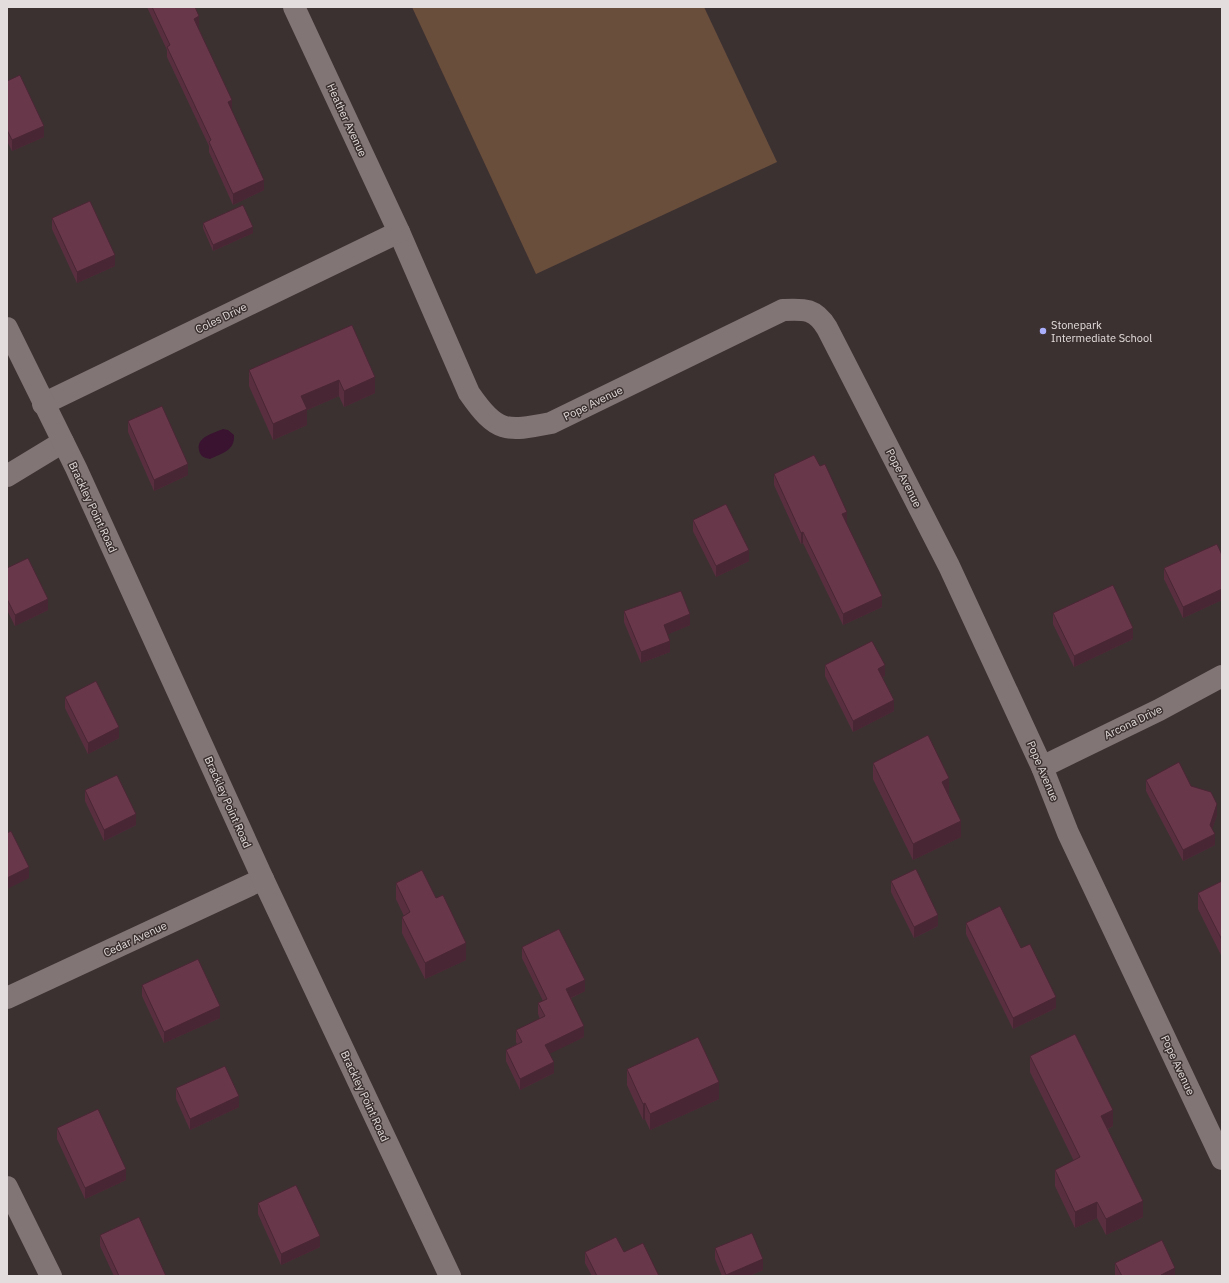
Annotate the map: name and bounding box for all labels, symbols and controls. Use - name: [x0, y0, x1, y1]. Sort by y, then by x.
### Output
- street label: Heather Avenue: [324, 81, 370, 159]
- street label: Coles Drive: [193, 300, 249, 336]
- place label: Stonepark Intermediate School: [1051, 318, 1152, 345]
- marker: Stonepark Intermediate School: [1038, 326, 1048, 336]
- street label: Pope Avenue: [561, 383, 625, 423]
- street label: Pope Avenue: [883, 446, 925, 510]
- street label: Brackley Point Road: [66, 459, 120, 555]
- street label: Arcona Drive: [1102, 702, 1164, 742]
- street label: Pope Avenue: [1024, 739, 1062, 803]
- street label: Brackley Point Road: [202, 754, 254, 850]
- street label: Cedar Avenue: [101, 918, 169, 960]
- street label: Pope Avenue: [1158, 1033, 1198, 1097]
- street label: Brackley Point Road: [338, 1048, 392, 1144]

